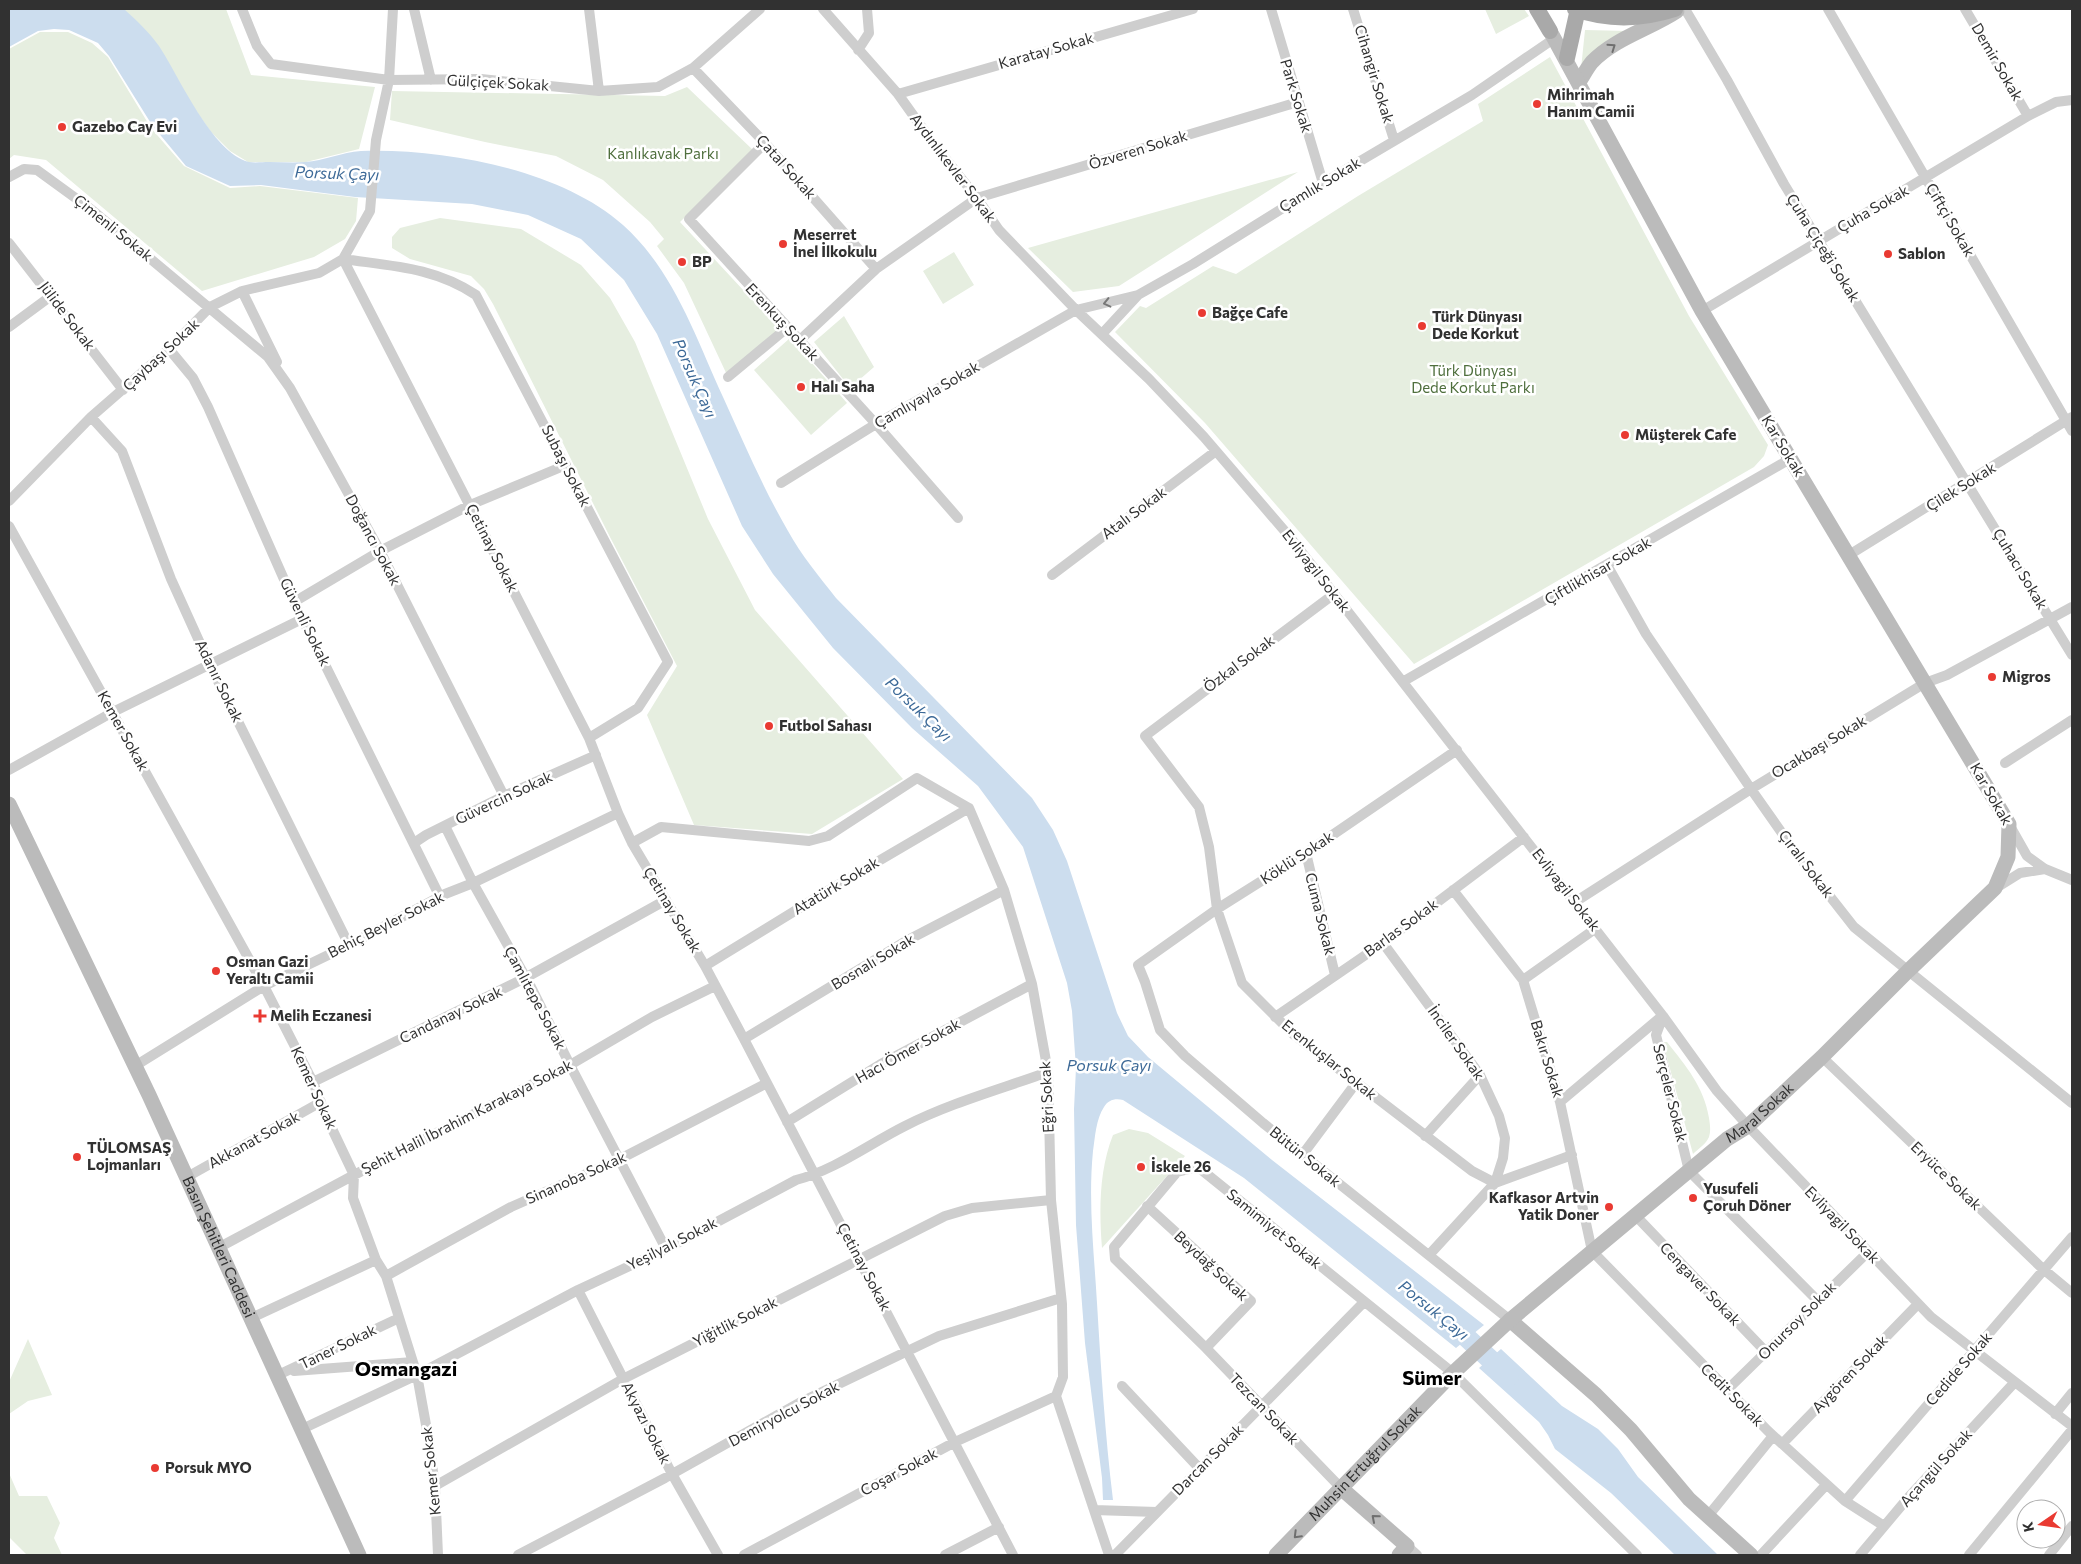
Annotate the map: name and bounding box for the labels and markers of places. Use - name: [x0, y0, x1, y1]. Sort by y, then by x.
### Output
- place label: Mihrimah Hanım Camii: [1547, 85, 1635, 120]
- marker: Mihrimah Hanım Camii: [1531, 98, 1543, 110]
- place label: Gazebo Cay Evi: [72, 117, 177, 135]
- marker: Gazebo Cay Evi: [56, 121, 68, 133]
- place label: Meserret İnel İlkokulu: [793, 225, 877, 260]
- marker: Meserret İnel İlkokulu: [777, 238, 789, 250]
- place label: Sablon: [1898, 244, 1946, 262]
- marker: Sablon: [1882, 248, 1894, 260]
- place label: BP: [692, 252, 712, 270]
- marker: BP: [676, 256, 688, 268]
- place label: Bağçe Cafe: [1212, 303, 1288, 321]
- marker: Bağçe Cafe: [1196, 307, 1208, 319]
- place label: Türk Dünyası Dede Korkut: [1432, 307, 1522, 342]
- marker: Türk Dünyası Dede Korkut: [1416, 320, 1428, 332]
- place label: Halı Saha: [811, 377, 875, 395]
- marker: Halı Saha: [795, 381, 807, 393]
- place label: Müşterek Cafe: [1635, 425, 1736, 443]
- marker: Müşterek Cafe: [1619, 429, 1631, 441]
- place label: Migros: [2002, 667, 2051, 685]
- marker: Migros: [1986, 671, 1998, 683]
- place label: Futbol Sahası: [779, 716, 872, 734]
- marker: Futbol Sahası: [763, 720, 775, 732]
- place label: Osman Gazi Yeraltı Camii: [226, 952, 314, 987]
- marker: Osman Gazi Yeraltı Camii: [210, 965, 222, 977]
- place label: Melih Eczanesi: [270, 1006, 372, 1024]
- marker: Melih Eczanesi: [254, 1010, 266, 1022]
- place label: TÜLOMSAŞ Lojmanları: [87, 1138, 171, 1173]
- marker: TÜLOMSAŞ Lojmanları: [71, 1151, 83, 1163]
- place label: İskele 26: [1151, 1157, 1211, 1175]
- marker: İskele 26: [1135, 1161, 1147, 1173]
- place label: Yusufeli Çoruh Döner: [1703, 1179, 1791, 1214]
- place label: Kafkasor Artvin Yatik Doner: [1489, 1188, 1599, 1223]
- marker: Yusufeli Çoruh Döner: [1687, 1192, 1699, 1204]
- marker: Kafkasor Artvin Yatik Doner: [1603, 1201, 1615, 1213]
- place label: Porsuk MYO: [165, 1458, 252, 1476]
- marker: Porsuk MYO: [149, 1462, 161, 1474]

